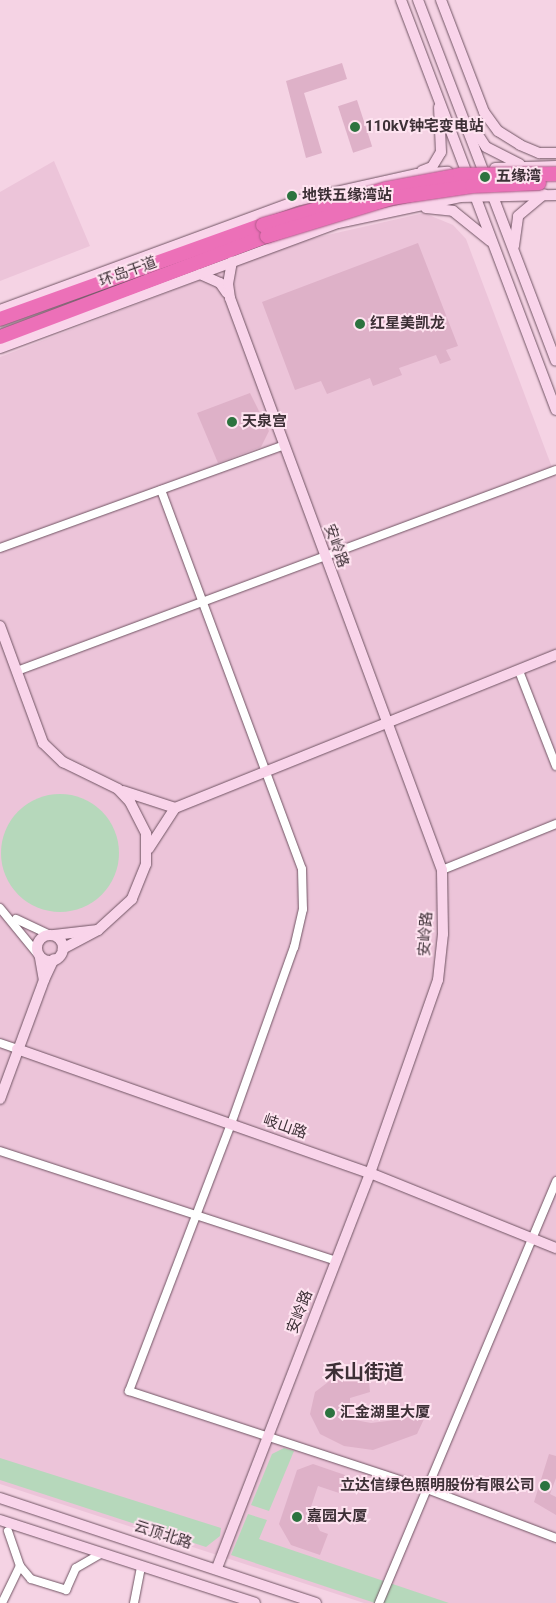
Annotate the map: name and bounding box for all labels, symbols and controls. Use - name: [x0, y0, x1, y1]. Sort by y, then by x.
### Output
- place label: 110kV钟宅变电站: [365, 118, 484, 136]
- marker: 110kV钟宅变电站: [349, 121, 361, 133]
- place label: 五缘湾: [496, 168, 541, 186]
- marker: 五缘湾: [478, 170, 492, 184]
- place label: 地铁五缘湾站: [302, 187, 392, 205]
- marker: 地铁五缘湾站: [286, 190, 298, 202]
- street label: 环岛干道: [97, 253, 159, 291]
- place label: 红星美凯龙: [370, 315, 445, 333]
- marker: 红星美凯龙: [354, 318, 366, 330]
- place label: 天泉宫: [242, 413, 287, 431]
- marker: 天泉宫: [226, 416, 238, 428]
- street label: 安岭路: [320, 522, 352, 570]
- street label: 安岭路: [416, 911, 436, 957]
- street label: 岐山路: [261, 1111, 309, 1143]
- street label: 安岭路: [284, 1288, 316, 1336]
- district label: 禾山街道: [324, 1360, 404, 1384]
- place label: 汇金湖里大厦: [340, 1404, 430, 1422]
- marker: 汇金湖里大厦: [324, 1407, 336, 1419]
- place label: 立达信绿色照明股份有限公司: [340, 1477, 535, 1495]
- marker: 立达信绿色照明股份有限公司: [539, 1480, 551, 1492]
- place label: 嘉园大厦: [307, 1508, 367, 1526]
- marker: 嘉园大厦: [291, 1511, 303, 1523]
- street label: 云顶北路: [132, 1517, 194, 1553]

